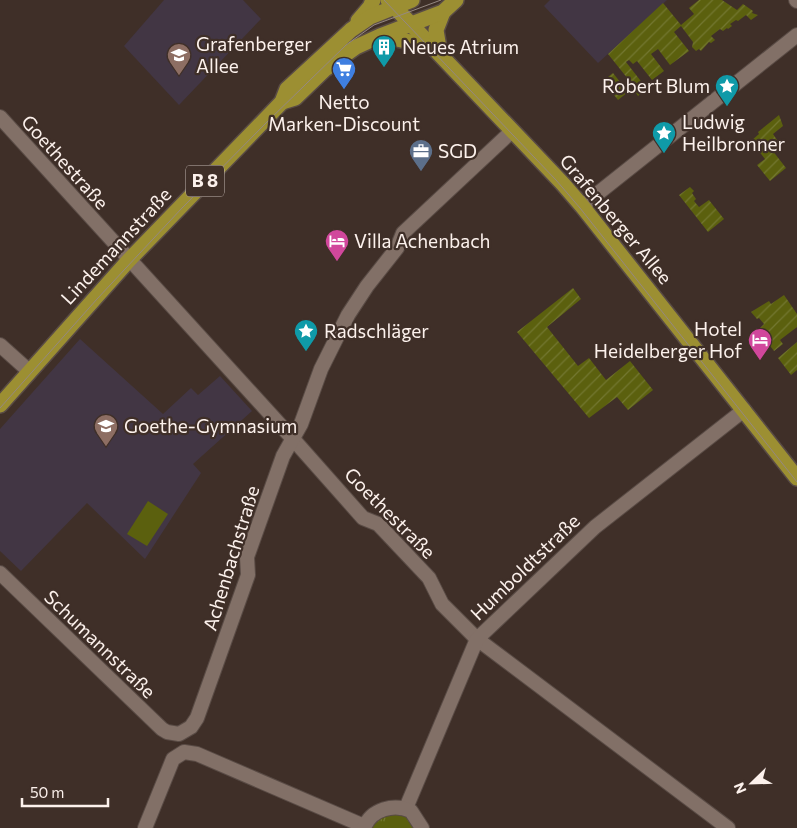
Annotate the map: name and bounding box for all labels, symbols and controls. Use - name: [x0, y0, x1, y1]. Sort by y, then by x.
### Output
- place label: Grafenberger Allee: [196, 32, 312, 77]
- building icon: Neues Atrium: [371, 34, 397, 68]
- place label: Neues Atrium: [402, 35, 519, 58]
- school or university icon: Grafenberger Allee: [166, 42, 192, 76]
- supermarket icon: Netto Marken-Discount: [331, 56, 357, 90]
- place icon: Robert Blum: [714, 73, 740, 107]
- place label: Robert Blum: [602, 74, 710, 97]
- place label: Netto Marken-Discount: [268, 90, 420, 135]
- street label: Goethestraße: [17, 110, 114, 214]
- place label: Ludwig Heilbronner: [682, 110, 786, 155]
- place icon: Ludwig Heilbronner: [651, 120, 677, 154]
- office icon: SGD: [408, 138, 434, 172]
- place label: SGD: [438, 139, 477, 162]
- street label: Grafenberger Allee: [555, 149, 677, 288]
- road number: B 8: [186, 166, 224, 197]
- street label: Lindemannstraße: [56, 183, 176, 309]
- hotel icon: Villa Achenbach: [324, 228, 350, 262]
- place label: Villa Achenbach: [354, 229, 490, 252]
- place label: Hotel Heidelberger Hof: [594, 317, 742, 362]
- place icon: Radschläger: [293, 318, 319, 352]
- place label: Radschläger: [324, 319, 429, 342]
- hotel icon: Hotel Heidelberger Hof: [747, 327, 773, 361]
- school or university icon: Goethe-Gymnasium: [93, 413, 119, 447]
- place label: Goethe-Gymnasium: [124, 414, 297, 437]
- street label: Goethestraße: [340, 462, 441, 563]
- street label: Achenbachstraße: [198, 482, 264, 633]
- street label: Humboldtstraße: [465, 509, 584, 625]
- street label: Schumannstraße: [40, 585, 161, 702]
- north arrow: [727, 758, 777, 808]
- scale bar: [22, 776, 109, 808]
- text: N: [730, 780, 749, 796]
- text: 50 m: [30, 783, 64, 801]

